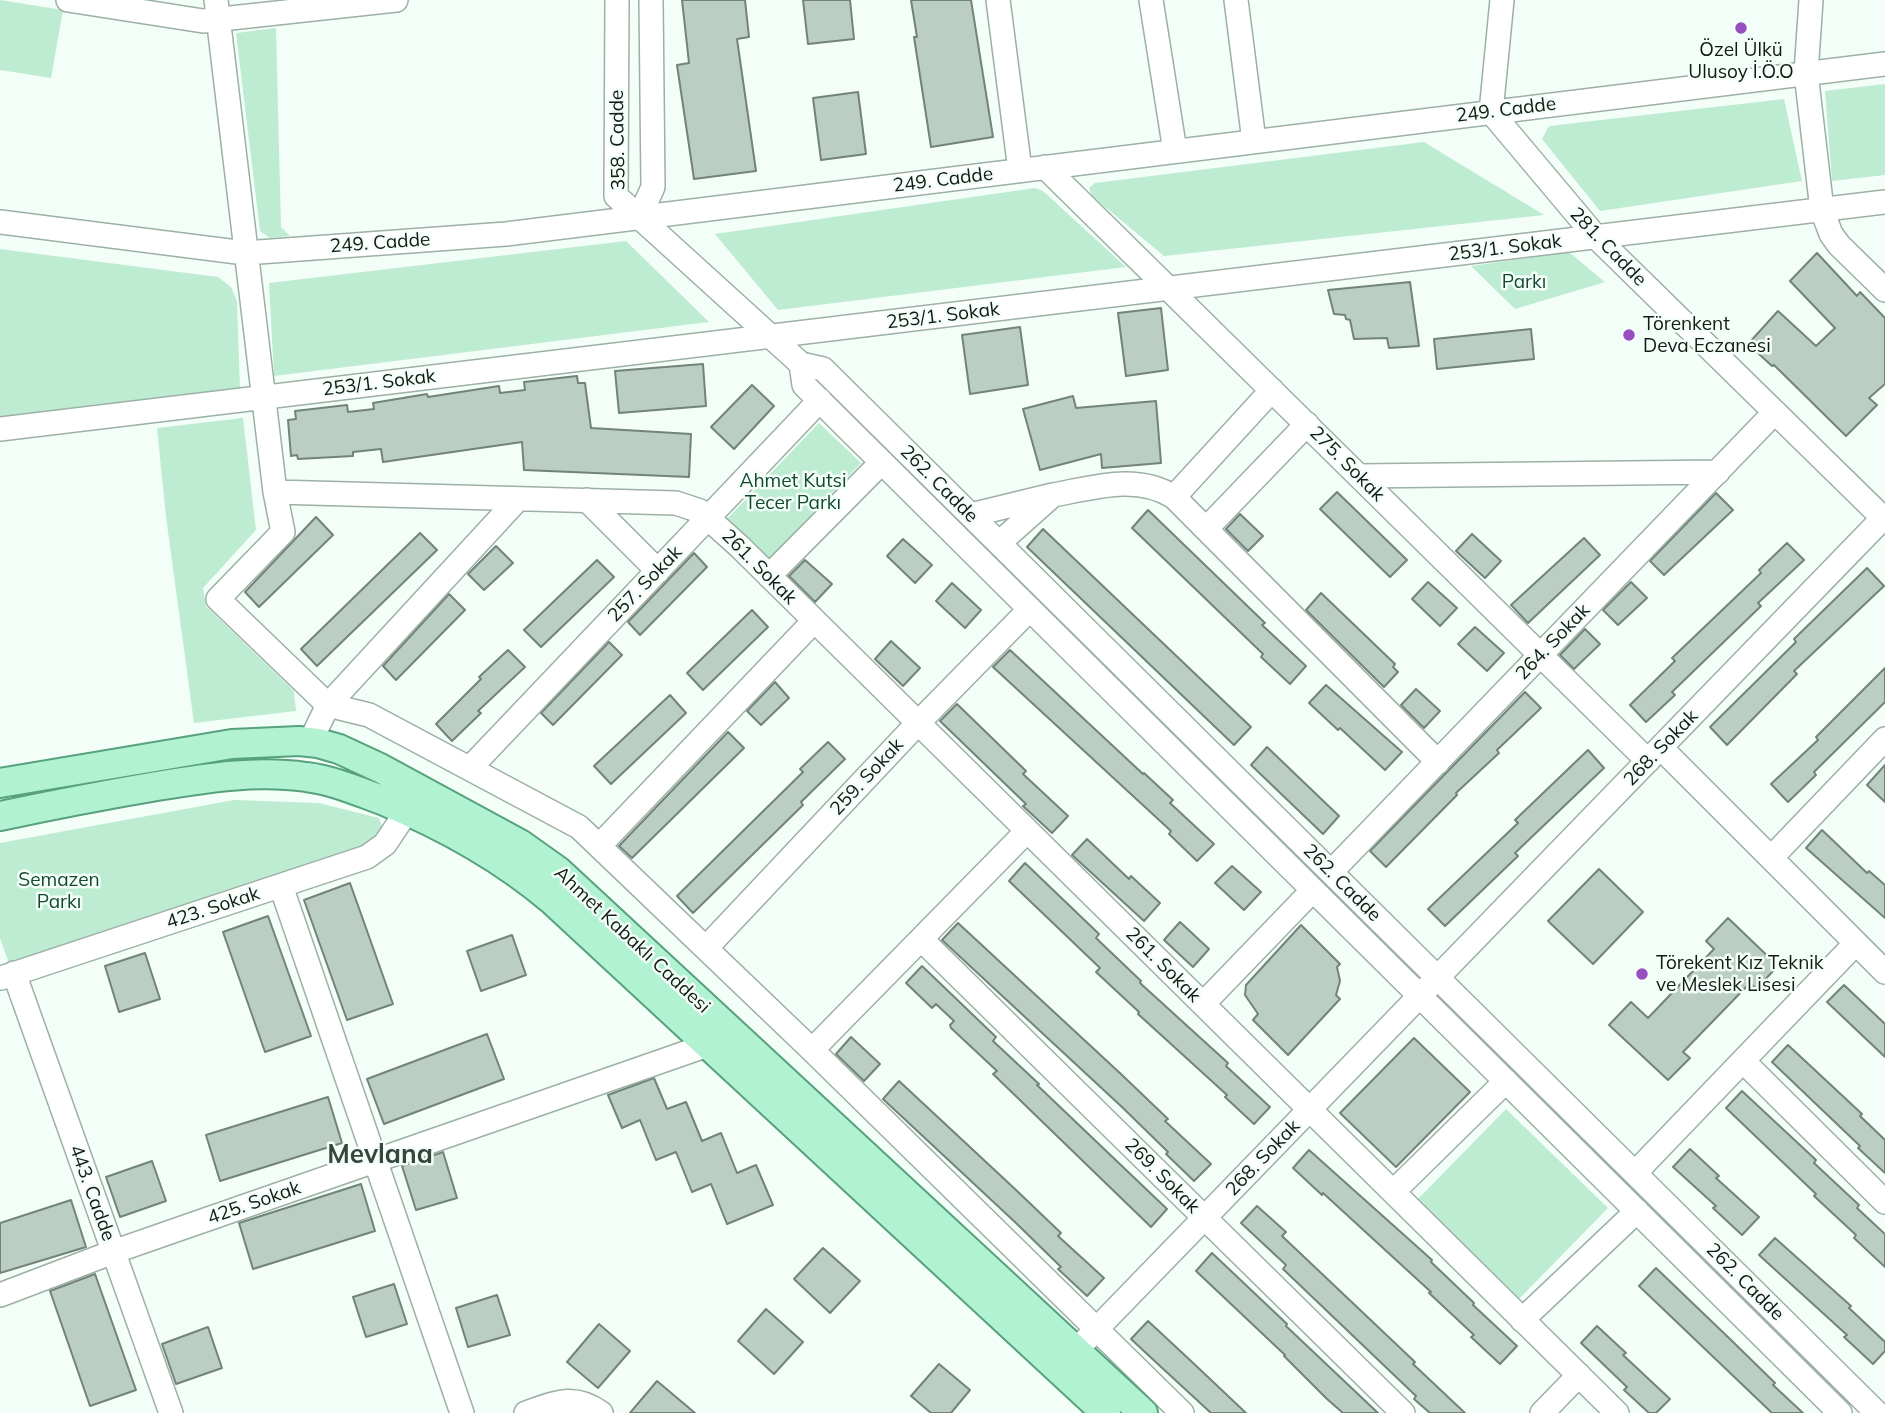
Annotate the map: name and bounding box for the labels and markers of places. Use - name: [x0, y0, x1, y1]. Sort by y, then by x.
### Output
- marker: Özel Ülkü Ulusoy İ.Ö.O: [1733, 20, 1749, 36]
- place label: Özel Ülkü Ulusoy İ.Ö.O: [1688, 39, 1794, 83]
- place label: Törenkent Deva Eczanesi: [1643, 313, 1771, 357]
- marker: Törenkent Deva Eczanesi: [1621, 327, 1637, 343]
- place label: Törekent Kız Teknik ve Meslek Lisesi: [1656, 952, 1824, 996]
- marker: Törekent Kız Teknik ve Meslek Lisesi: [1634, 966, 1650, 982]

